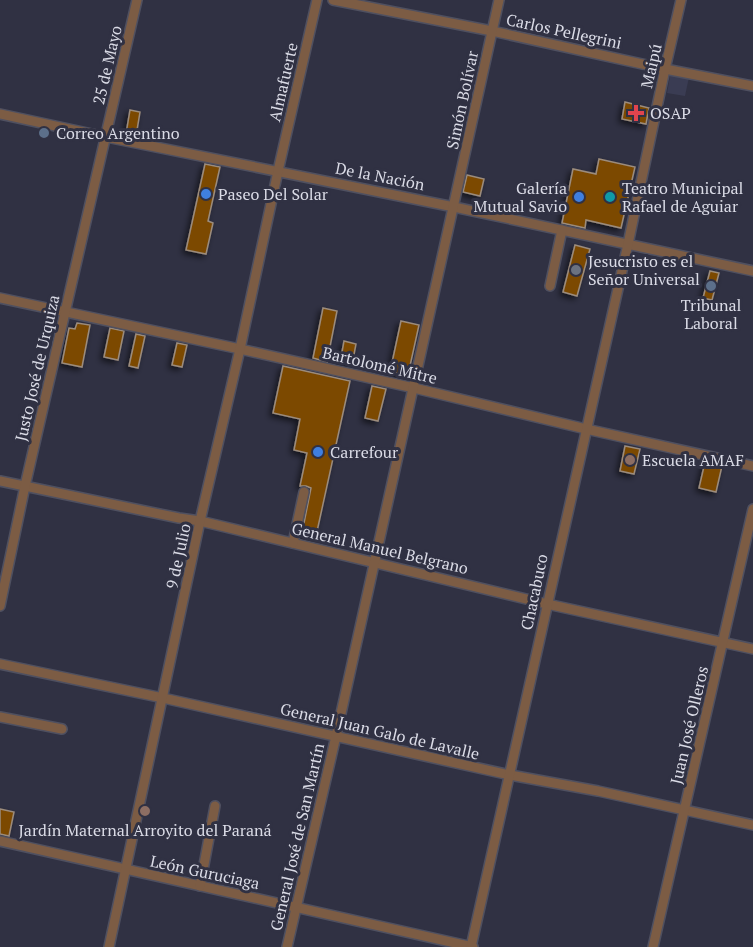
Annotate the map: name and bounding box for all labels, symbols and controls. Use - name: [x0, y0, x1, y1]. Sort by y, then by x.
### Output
- street label: Carlos Pellegrini: [504, 8, 624, 54]
- street label: 25 de Mayo: [87, 23, 127, 107]
- street label: Almafuerte: [263, 40, 303, 124]
- street label: Maipú: [635, 42, 667, 90]
- street label: Simón Bolívar: [441, 48, 483, 151]
- place label: OSAP: [650, 102, 691, 124]
- marker: OSAP: [627, 104, 645, 122]
- place label: Correo Argentino: [56, 122, 180, 144]
- marker: Correo Argentino: [37, 126, 51, 140]
- street label: De la Nación: [333, 157, 427, 196]
- place label: Galería Mutual Savio: [474, 177, 567, 217]
- place label: Teatro Municipal Rafael de Aguiar: [622, 177, 744, 217]
- place label: Paseo Del Solar: [218, 183, 329, 205]
- marker: Paseo Del Solar: [199, 187, 213, 201]
- marker: Galería Mutual Savio: [572, 190, 586, 204]
- marker: Teatro Municipal Rafael de Aguiar: [603, 190, 617, 204]
- place label: Jesucristo es el Señor Universal: [588, 250, 700, 290]
- marker: Jesucristo es el Señor Universal: [569, 263, 583, 277]
- marker: Tribunal Laboral: [704, 279, 718, 293]
- street label: Justo José de Urquiza: [9, 293, 65, 443]
- place label: Tribunal Laboral: [681, 294, 742, 334]
- street label: Bartolomé Mitre: [320, 341, 440, 389]
- place label: Carrefour: [330, 441, 399, 463]
- marker: Carrefour: [311, 445, 325, 459]
- place label: Escuela AMAF: [642, 449, 744, 471]
- marker: Escuela AMAF: [623, 453, 637, 467]
- street label: General Manuel Belgrano: [290, 517, 471, 579]
- street label: 9 de Julio: [160, 521, 196, 591]
- street label: Chacabuco: [515, 552, 553, 632]
- street label: Juan José Olleros: [665, 664, 713, 786]
- street label: General Juan Galo de Lavalle: [278, 697, 482, 765]
- street label: General José de San Martín: [265, 741, 329, 933]
- marker: Jardín Maternal Arroyito del Paraná: [138, 804, 152, 818]
- place label: Jardín Maternal Arroyito del Paraná: [18, 819, 272, 841]
- street label: León Guruciaga: [148, 850, 262, 894]

